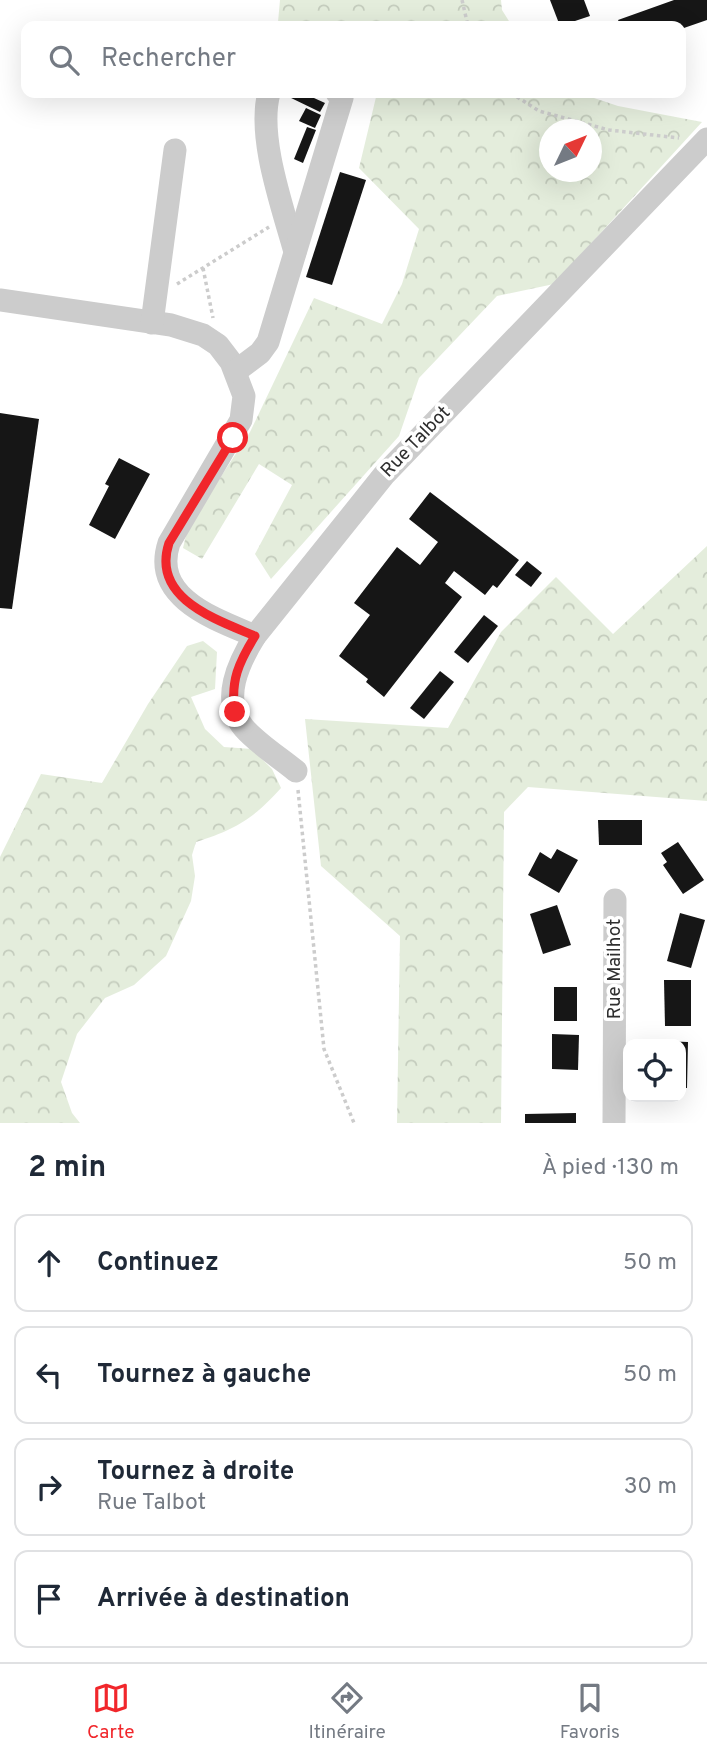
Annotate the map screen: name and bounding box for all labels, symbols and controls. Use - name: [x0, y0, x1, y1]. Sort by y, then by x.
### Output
- search box: [21, 21, 686, 98]
- icon: search: [45, 41, 83, 79]
- text: Rechercher: [101, 43, 236, 76]
- north arrow: [539, 119, 602, 182]
- street label: Rue Talbot: [376, 401, 456, 483]
- route start: [217, 422, 248, 453]
- route end: [219, 696, 250, 727]
- street label: Rue Mailhot: [603, 919, 627, 1019]
- map controls: [623, 1039, 686, 1102]
- button: locate: [623, 1039, 686, 1102]
- text: 2 min: [28, 1150, 106, 1187]
- text: À pied · 130 m: [542, 1154, 679, 1183]
- icon: ahead: [30, 1244, 68, 1282]
- text: Continuez: [97, 1247, 219, 1280]
- text: 50 m: [623, 1249, 677, 1278]
- icon: left: [30, 1356, 68, 1394]
- text: Tournez à gauche: [97, 1359, 311, 1392]
- text: 50 m: [623, 1361, 677, 1390]
- text: Tournez à droite: [97, 1456, 294, 1489]
- icon: right: [30, 1468, 68, 1506]
- text: 30 m: [624, 1473, 677, 1502]
- text: Rue Talbot: [97, 1489, 206, 1518]
- icon: arrive: [30, 1580, 68, 1618]
- text: Arrivée à destination: [97, 1583, 350, 1616]
- tab: Carte: [87, 1679, 134, 1745]
- tab: Itinéraire: [308, 1679, 386, 1745]
- tab: Favoris: [560, 1679, 620, 1745]

